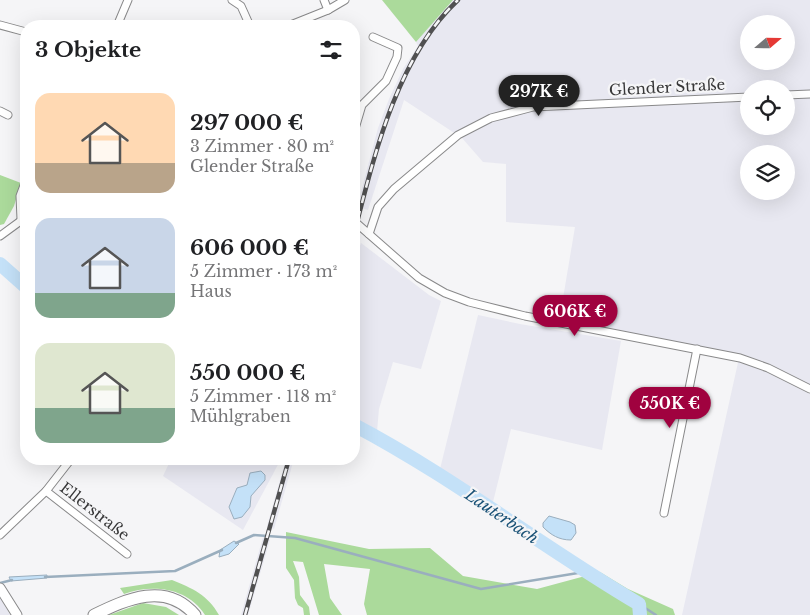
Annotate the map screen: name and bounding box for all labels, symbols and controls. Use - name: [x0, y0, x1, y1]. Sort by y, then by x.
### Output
- north arrow: [740, 15, 795, 70]
- map controls: [740, 15, 795, 200]
- icon: filters: [317, 36, 345, 64]
- text: 3 Objekte: [35, 37, 141, 63]
- pin: 297K €: [498, 74, 580, 117]
- street label: Glender Straße: [608, 74, 726, 100]
- button: locate: [740, 80, 795, 135]
- text: 297K €: [510, 81, 568, 101]
- text: 297 000 €: [190, 110, 303, 136]
- icon: home: [75, 113, 135, 173]
- text: 3 Zimmer · 80 m²: [190, 136, 334, 156]
- button: layers: [740, 145, 795, 200]
- text: Glender Straße: [190, 156, 314, 176]
- text: 606 000 €: [190, 235, 309, 261]
- icon: home: [75, 238, 135, 298]
- text: 5 Zimmer · 173 m²: [190, 261, 337, 281]
- text: Haus: [190, 281, 232, 301]
- pin: 606K €: [534, 294, 616, 337]
- text: 606K €: [544, 301, 606, 321]
- text: 550 000 €: [190, 360, 306, 386]
- icon: home: [75, 363, 135, 423]
- text: 5 Zimmer · 118 m²: [190, 386, 336, 406]
- pin: 550K €: [629, 386, 711, 429]
- text: 550K €: [640, 393, 700, 413]
- text: Mühlgraben: [190, 406, 291, 426]
- street label: Ellerstraße: [56, 478, 134, 544]
- water label: Lauterbach: [461, 484, 542, 548]

